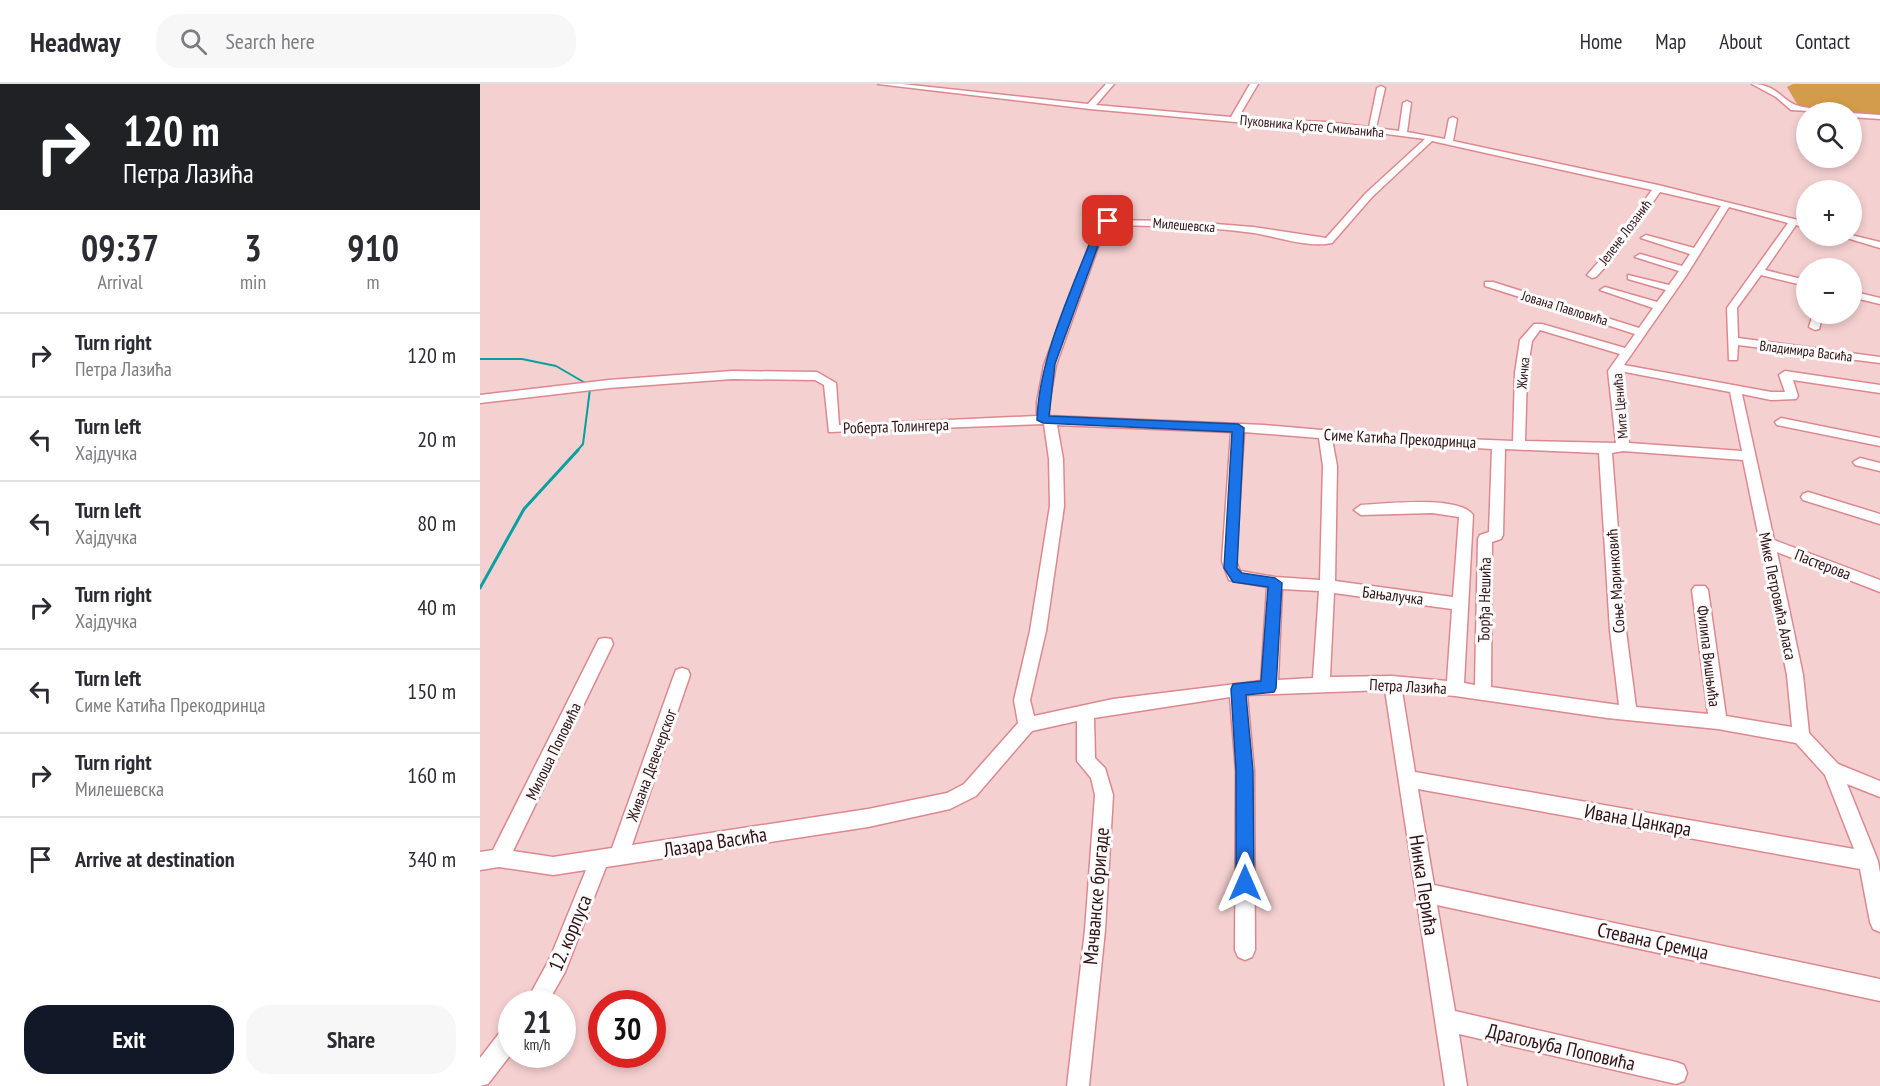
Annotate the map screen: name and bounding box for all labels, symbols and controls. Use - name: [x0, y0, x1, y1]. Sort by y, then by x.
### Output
- search box: [156, 14, 576, 68]
- text: Headway: [30, 23, 120, 60]
- icon: search: [177, 25, 210, 58]
- text: Search here: [225, 27, 315, 55]
- text: Home: [1580, 28, 1622, 55]
- text: Map: [1655, 28, 1686, 55]
- text: About: [1719, 28, 1762, 55]
- text: Contact: [1795, 28, 1850, 55]
- map controls: [1796, 102, 1862, 324]
- button: search: [1796, 102, 1862, 168]
- text: 120 m: [123, 103, 220, 158]
- icon: right: [24, 108, 102, 186]
- street label: Пуковника Крсте Смиљанића: [1239, 111, 1385, 141]
- text: Петра Лазића: [123, 156, 254, 190]
- button: +: [1796, 180, 1862, 246]
- pin: [1082, 195, 1133, 246]
- street label: Јелене Лозанић: [1594, 196, 1655, 269]
- icon: arrive: [1091, 204, 1124, 237]
- street label: Милешевска: [1152, 214, 1216, 236]
- text: 09:37: [81, 224, 159, 271]
- text: 3: [244, 224, 262, 271]
- text: 910: [347, 224, 399, 271]
- button: −: [1796, 258, 1862, 324]
- text: Arrival: [97, 269, 143, 295]
- text: min: [240, 269, 266, 295]
- text: m: [367, 269, 380, 295]
- street label: Јована Павловића: [1519, 286, 1610, 330]
- text: Turn right: [75, 328, 152, 356]
- street label: Владимира Васића: [1759, 336, 1853, 366]
- icon: right: [24, 339, 57, 372]
- text: 120 m: [407, 341, 456, 369]
- text: Петра Лазића: [75, 356, 172, 382]
- street label: Жичка: [1513, 356, 1533, 391]
- street label: Мите Ценића: [1608, 373, 1632, 439]
- text: Turn left: [75, 412, 141, 440]
- street label: Роберта Толингера: [843, 414, 949, 438]
- icon: left: [24, 423, 57, 456]
- street label: Симе Катића Прекодринца: [1323, 424, 1477, 452]
- text: 20 m: [417, 425, 456, 453]
- text: Хајдучка: [75, 440, 137, 466]
- text: Turn left: [75, 496, 141, 524]
- icon: left: [24, 507, 57, 540]
- text: 80 m: [417, 509, 456, 537]
- text: Хајдучка: [75, 524, 137, 550]
- street label: Соње Маринковић: [1601, 528, 1629, 634]
- street label: Мике Петровића Аласа: [1755, 531, 1801, 661]
- street label: Пастерова: [1792, 544, 1854, 584]
- street label: Ђорђа Нешића: [1473, 557, 1495, 643]
- text: Turn right: [75, 580, 152, 608]
- street label: Бањалучка: [1361, 581, 1425, 609]
- icon: right: [24, 591, 57, 624]
- text: 40 m: [417, 593, 456, 621]
- street label: Филипа Вишњића: [1693, 604, 1725, 708]
- text: Хајдучка: [75, 608, 137, 634]
- text: Turn left: [75, 664, 141, 692]
- street label: Петра Лазића: [1369, 674, 1447, 698]
- icon: left: [24, 675, 57, 708]
- text: 150 m: [407, 677, 456, 705]
- text: Симе Катића Прекодринца: [75, 692, 266, 718]
- street label: Милоша Поповића: [521, 699, 585, 803]
- street label: Живана Девечерског: [621, 706, 681, 825]
- text: Turn right: [75, 748, 152, 776]
- icon: right: [24, 759, 57, 792]
- text: 160 m: [407, 761, 456, 789]
- text: Милешевска: [75, 776, 164, 802]
- street label: Ивана Цанкара: [1583, 798, 1693, 842]
- street label: Лазара Васића: [661, 821, 768, 863]
- street label: Мачванске бригаде: [1077, 826, 1115, 966]
- street label: Нинка Перића: [1403, 833, 1445, 937]
- icon: arrive: [24, 843, 57, 876]
- text: Arrive at destination: [75, 845, 235, 873]
- text: 340 m: [407, 845, 456, 873]
- position arrow: [1213, 851, 1277, 915]
- street label: 12. корпуса: [542, 891, 598, 975]
- street label: Стевана Сремца: [1595, 917, 1711, 965]
- speed limit sign: 30: [588, 990, 666, 1068]
- text: 21: [523, 1002, 551, 1041]
- button: Exit: [24, 1005, 234, 1074]
- button: Share: [246, 1005, 456, 1074]
- street label: Драгољуба Поповића: [1484, 1017, 1638, 1077]
- text: km/h: [524, 1035, 550, 1054]

